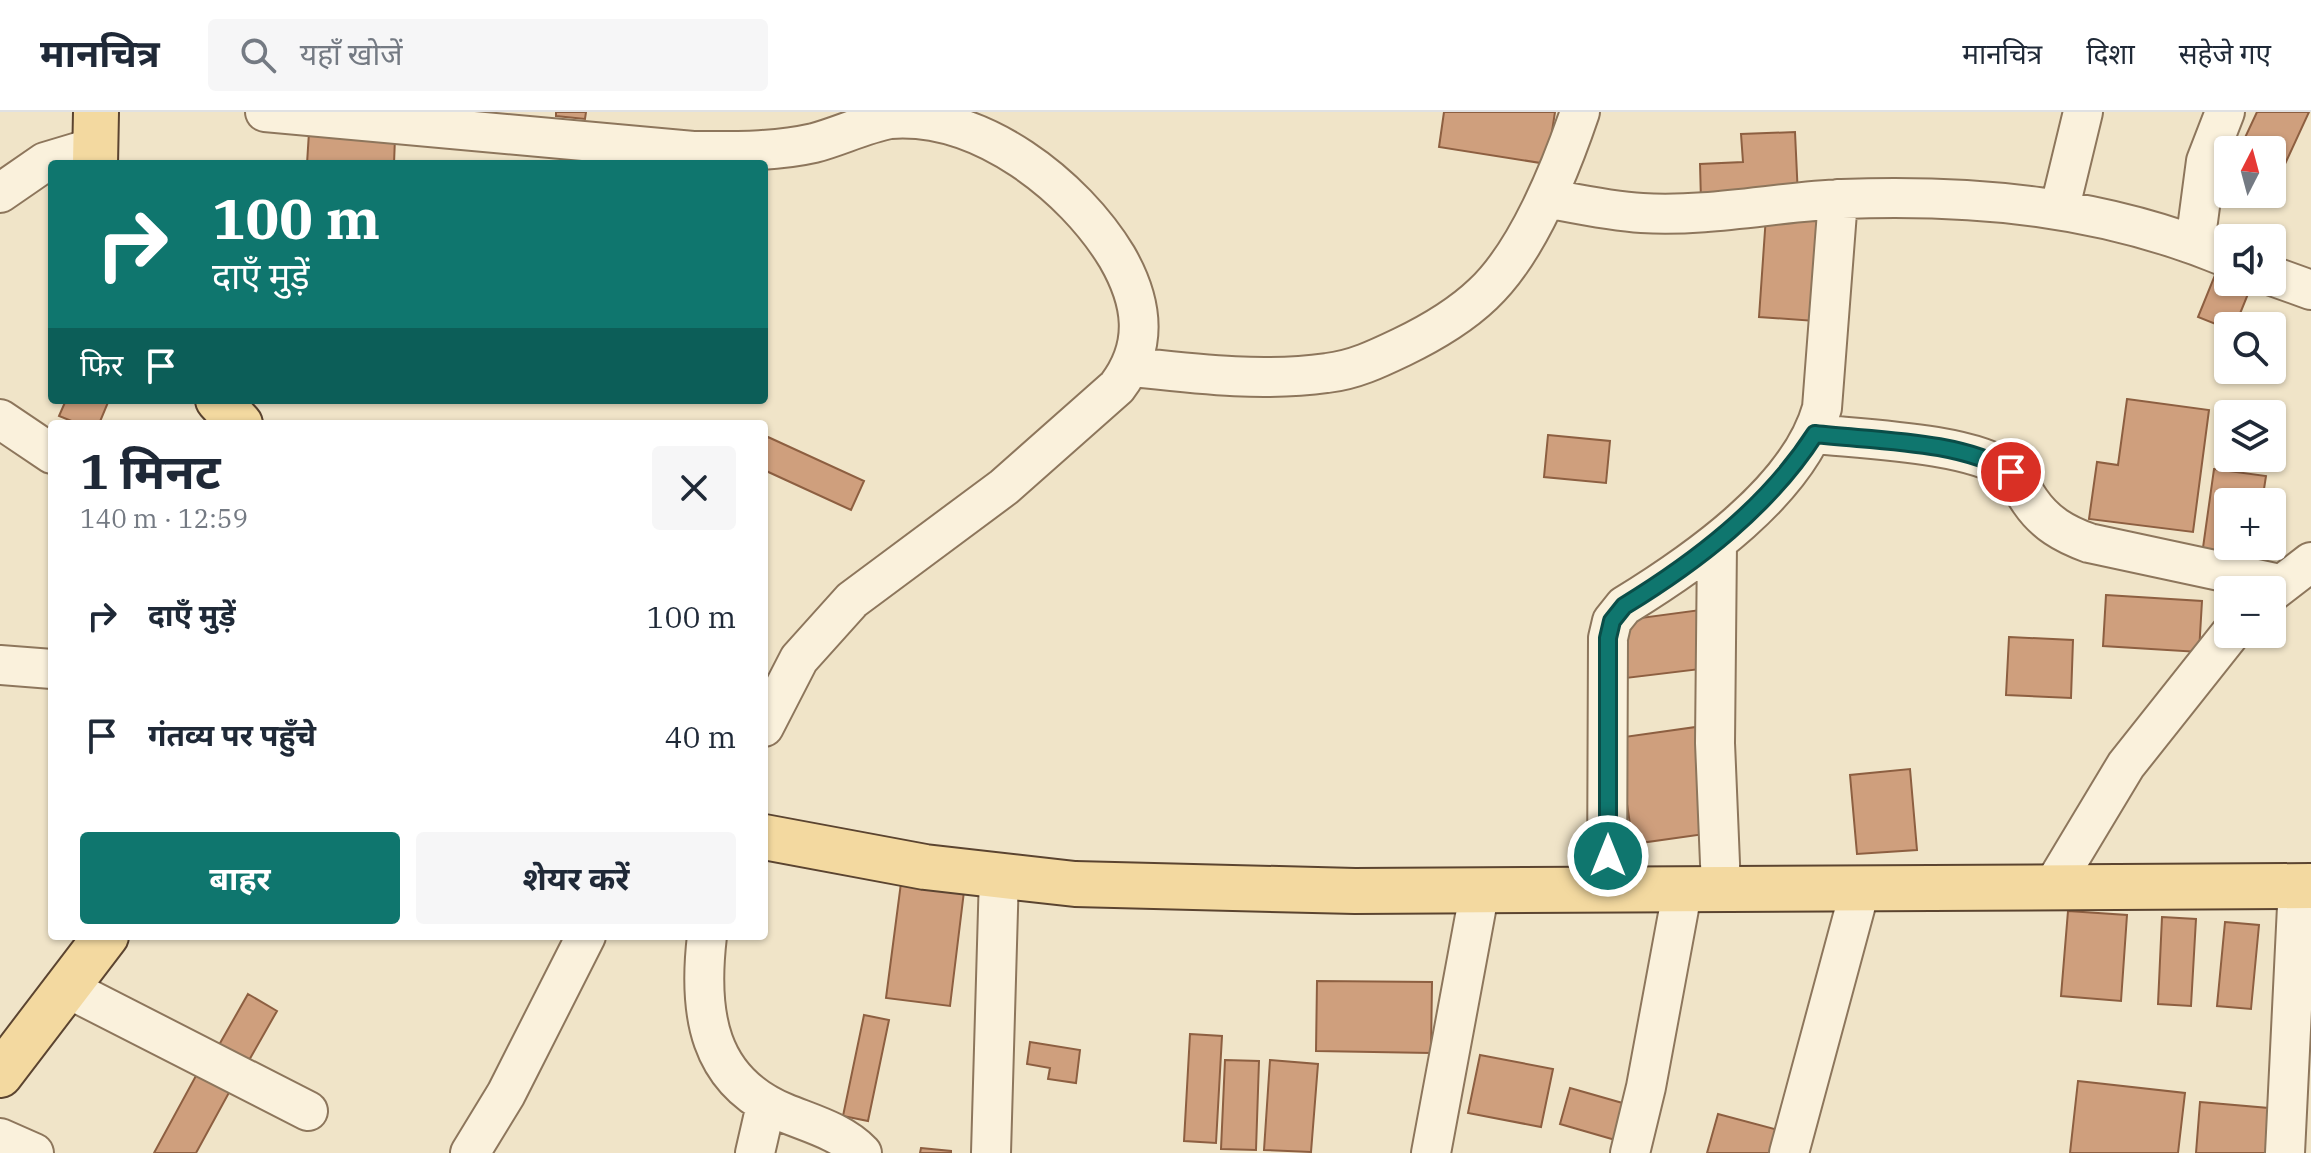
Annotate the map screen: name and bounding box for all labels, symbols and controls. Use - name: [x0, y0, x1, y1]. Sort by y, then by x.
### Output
- search box: [208, 19, 768, 91]
- text: मानचित्र: [40, 28, 160, 77]
- icon: search: [236, 33, 280, 77]
- text: यहाँ खोजें: [300, 34, 402, 73]
- text: मानचित्र: [1962, 35, 2042, 72]
- text: दिशा: [2086, 35, 2135, 72]
- text: सहेजे गए: [2179, 35, 2271, 72]
- north arrow: [2214, 136, 2286, 208]
- map controls: [2214, 136, 2286, 648]
- text: 100 m: [212, 182, 380, 254]
- icon: right: [80, 192, 184, 296]
- button: sound: [2214, 224, 2286, 296]
- text: दाएँ मुड़ें: [212, 252, 310, 299]
- button: search: [2214, 312, 2286, 384]
- icon: arrive: [139, 344, 183, 388]
- text: फिर: [80, 345, 123, 384]
- button: layers: [2214, 400, 2286, 472]
- pin: [1977, 438, 2045, 506]
- text: 1 मिनट: [80, 440, 221, 502]
- button: close: [652, 446, 736, 530]
- icon: arrive: [1989, 450, 2033, 494]
- button: +: [2214, 488, 2286, 560]
- text: 140 m · 12:59: [80, 501, 248, 535]
- button: −: [2214, 576, 2286, 648]
- icon: right: [80, 594, 124, 638]
- text: दाएँ मुड़ें: [148, 595, 236, 634]
- text: 100 m: [646, 597, 736, 636]
- icon: arrive: [80, 714, 124, 758]
- text: गंतव्य पर पहुँचे: [148, 715, 316, 754]
- text: 40 m: [664, 717, 736, 756]
- position arrow: [1566, 814, 1650, 898]
- button: बाहर: [80, 832, 400, 924]
- button: शेयर करें: [416, 832, 736, 924]

